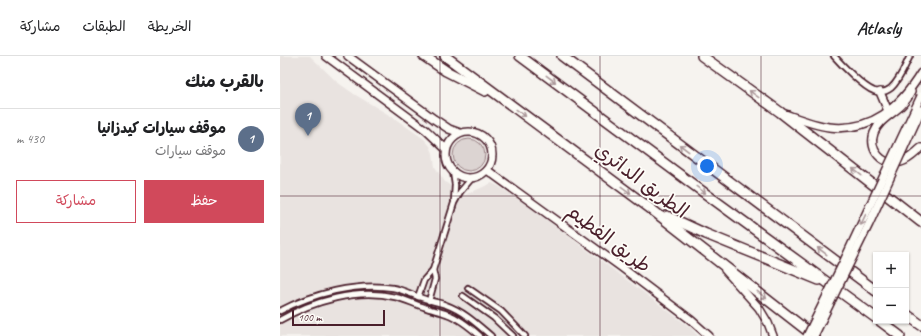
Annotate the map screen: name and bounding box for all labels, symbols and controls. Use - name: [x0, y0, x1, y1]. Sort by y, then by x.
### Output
- text: Atlasly: [857, 16, 901, 40]
- text: مشاركة: [20, 18, 60, 35]
- text: الطبقات: [82, 18, 126, 35]
- text: الخريطة: [148, 18, 191, 35]
- text: بالقرب منك: [185, 71, 264, 92]
- one-way arrow: [546, 75, 557, 83]
- one-way arrow: [748, 89, 759, 98]
- pin: 1: [295, 103, 321, 136]
- one-way arrow: [516, 109, 527, 117]
- text: موقف سيارات كيدزانيا: [98, 119, 226, 138]
- text: 430 m: [16, 131, 44, 147]
- text: 1: [248, 131, 254, 147]
- street label: الطريق الدائري: [589, 137, 694, 225]
- text: موقف سيارات: [155, 143, 226, 159]
- one-way arrow: [679, 144, 690, 152]
- your location: [697, 156, 717, 176]
- one-way arrow: [852, 168, 863, 177]
- button: مشاركة: [16, 180, 136, 223]
- button: حفظ: [144, 180, 264, 223]
- one-way arrow: [620, 186, 631, 194]
- one-way arrow: [695, 186, 706, 194]
- street label: طريق الفطيم: [560, 198, 656, 281]
- one-way arrow: [859, 213, 866, 225]
- one-way arrow: [817, 246, 828, 255]
- map controls: [873, 252, 909, 324]
- button: +: [873, 252, 909, 288]
- button: −: [873, 288, 909, 324]
- one-way arrow: [757, 290, 768, 299]
- scale bar: [292, 308, 385, 327]
- text: 100 m: [298, 310, 322, 324]

